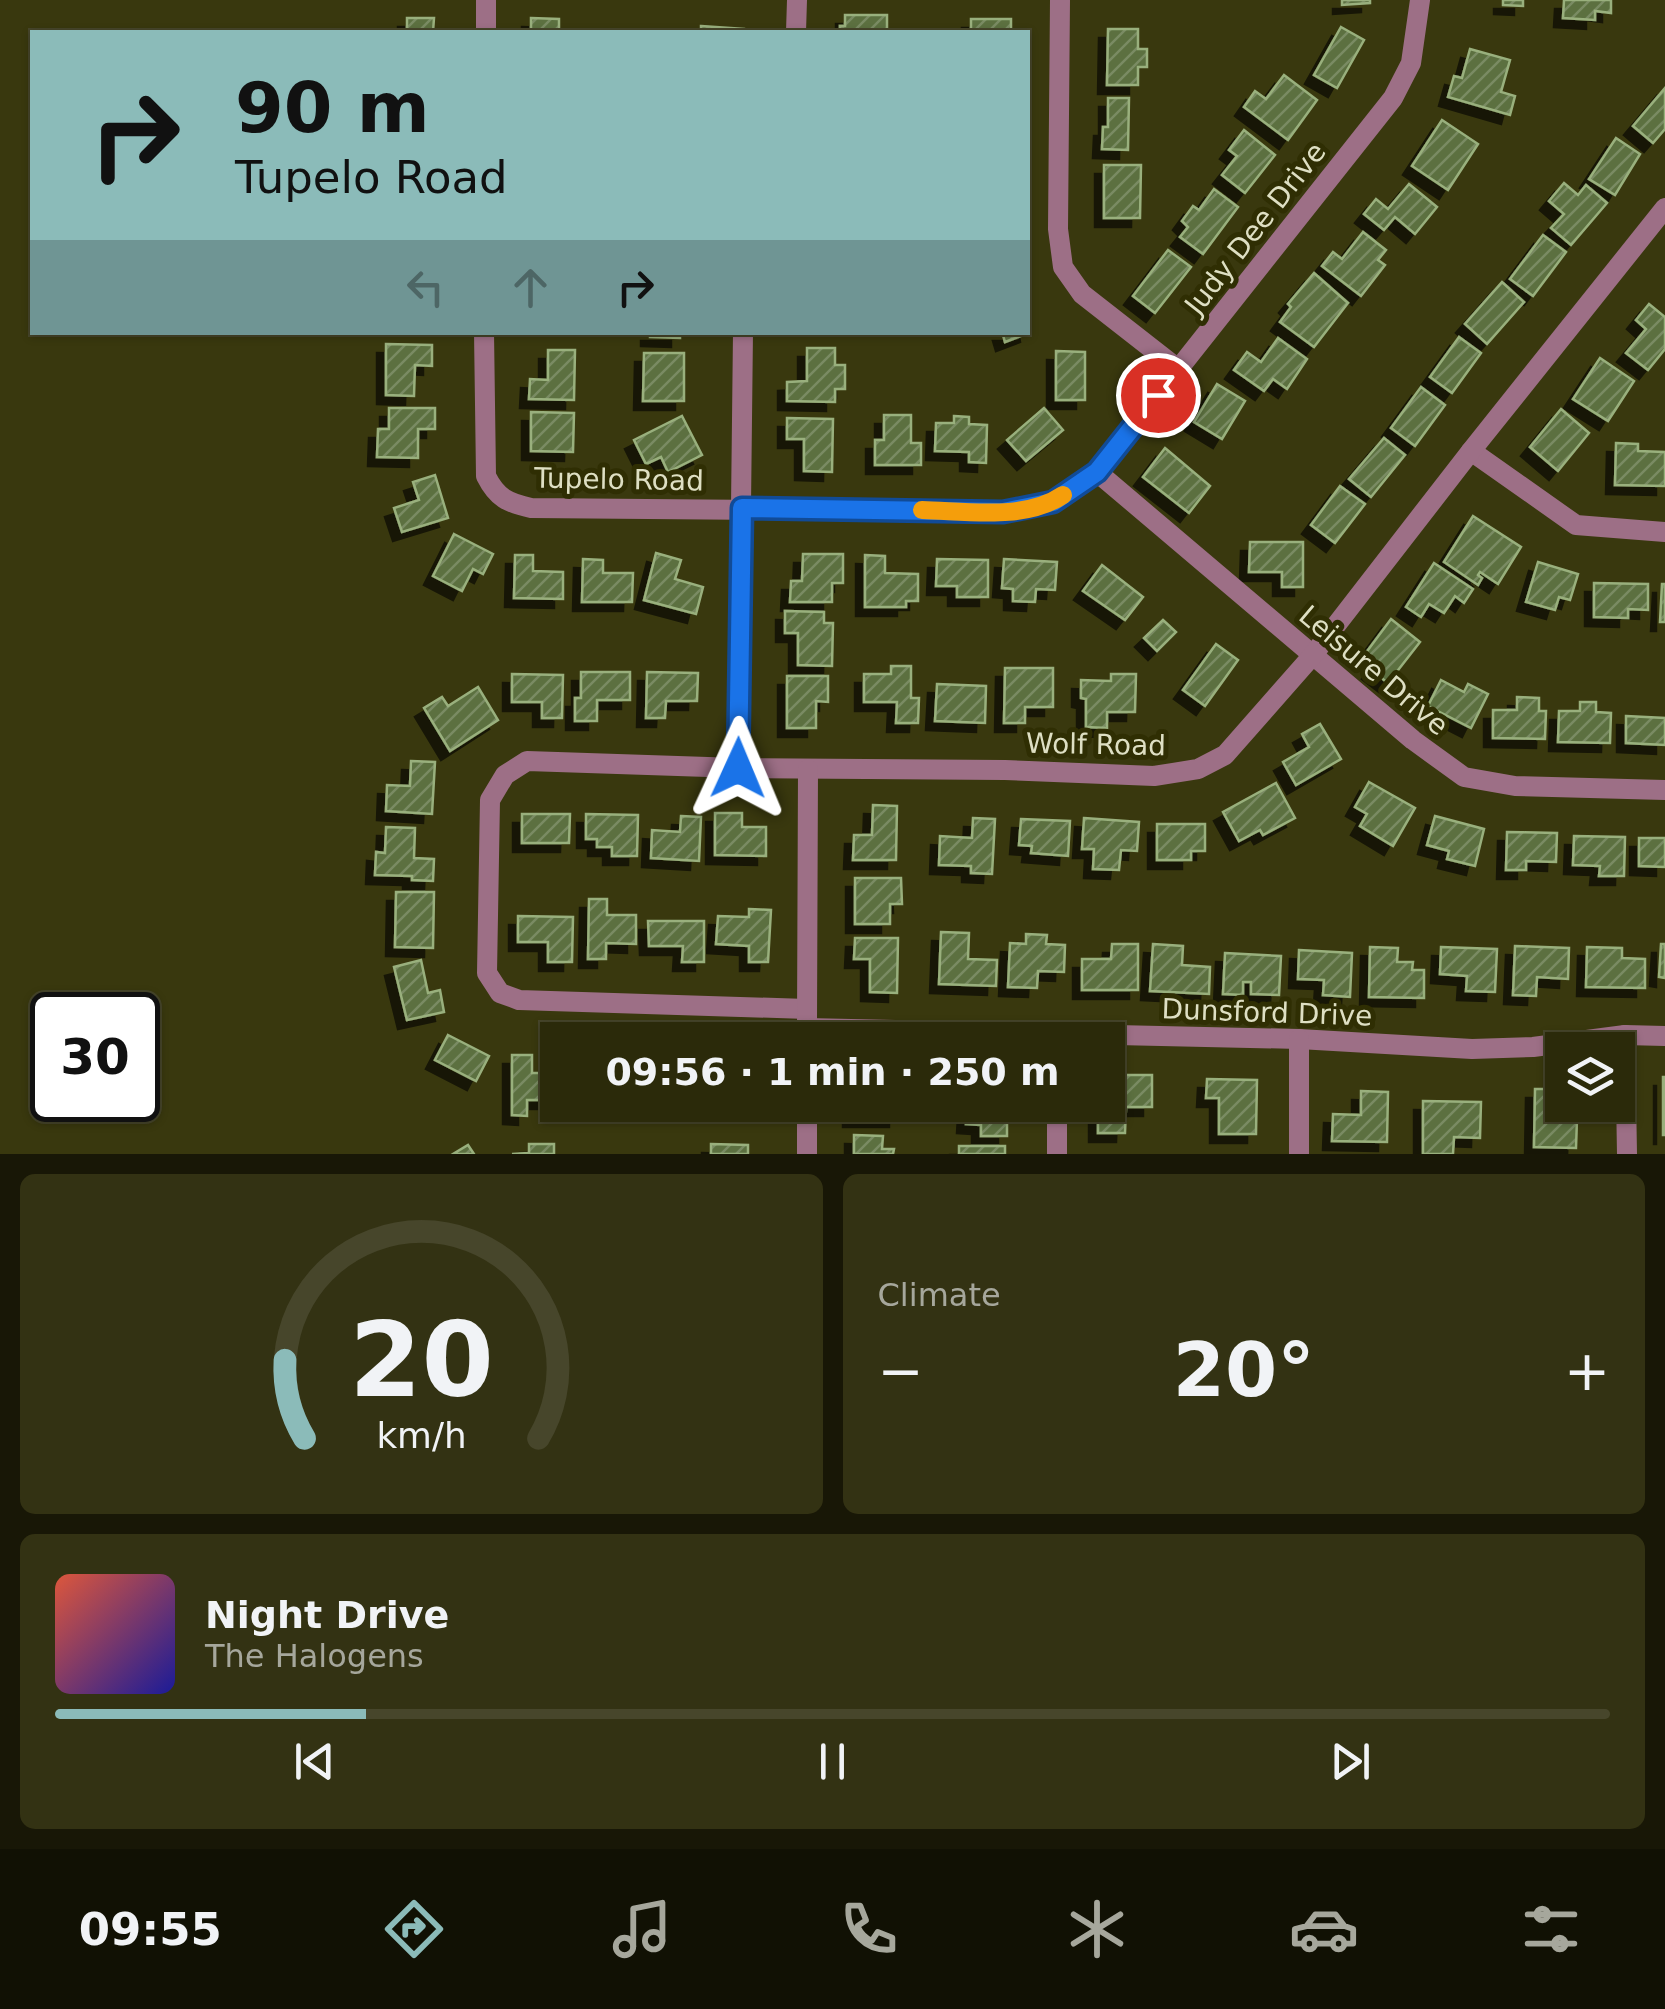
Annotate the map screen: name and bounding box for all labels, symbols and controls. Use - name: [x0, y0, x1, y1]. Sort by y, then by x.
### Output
- text: 90 m: [235, 67, 430, 149]
- icon: right: [70, 70, 200, 200]
- street label: Judy Dee Drive: [1177, 136, 1333, 322]
- text: Tupelo Road: [235, 151, 508, 204]
- icon: left: [398, 260, 453, 315]
- icon: ahead: [503, 260, 558, 315]
- icon: right: [608, 260, 663, 315]
- pin: [1116, 353, 1201, 438]
- icon: arrive: [1131, 368, 1186, 423]
- street label: Tupelo Road: [533, 462, 704, 497]
- street label: Leisure Drive: [1293, 599, 1455, 742]
- position arrow: [686, 716, 790, 820]
- street label: Wolf Road: [1026, 727, 1166, 762]
- speed limit sign: 30: [30, 992, 160, 1122]
- street label: Dunsford Drive: [1161, 992, 1373, 1033]
- map controls: [1545, 1032, 1635, 1122]
- button: layers: [1545, 1032, 1635, 1122]
- text: 09:56 · 1 min · 250 m: [605, 1050, 1060, 1094]
- text: Climate: [878, 1276, 1001, 1314]
- text: 20: [349, 1299, 494, 1421]
- text: 20°: [1173, 1326, 1315, 1414]
- text: −: [878, 1339, 924, 1403]
- text: +: [1564, 1339, 1610, 1403]
- text: km/h: [376, 1415, 466, 1456]
- text: Night Drive: [205, 1593, 449, 1637]
- text: The Halogens: [205, 1637, 424, 1675]
- icon: previous: [287, 1734, 342, 1789]
- icon: pause: [805, 1734, 860, 1789]
- icon: next: [1323, 1734, 1378, 1789]
- icon: directions: [379, 1894, 449, 1964]
- icon: music: [607, 1894, 677, 1964]
- icon: phone: [834, 1894, 904, 1964]
- icon: climate: [1062, 1894, 1132, 1964]
- icon: car: [1289, 1894, 1359, 1964]
- icon: filters: [1516, 1894, 1586, 1964]
- text: 09:55: [79, 1903, 222, 1956]

